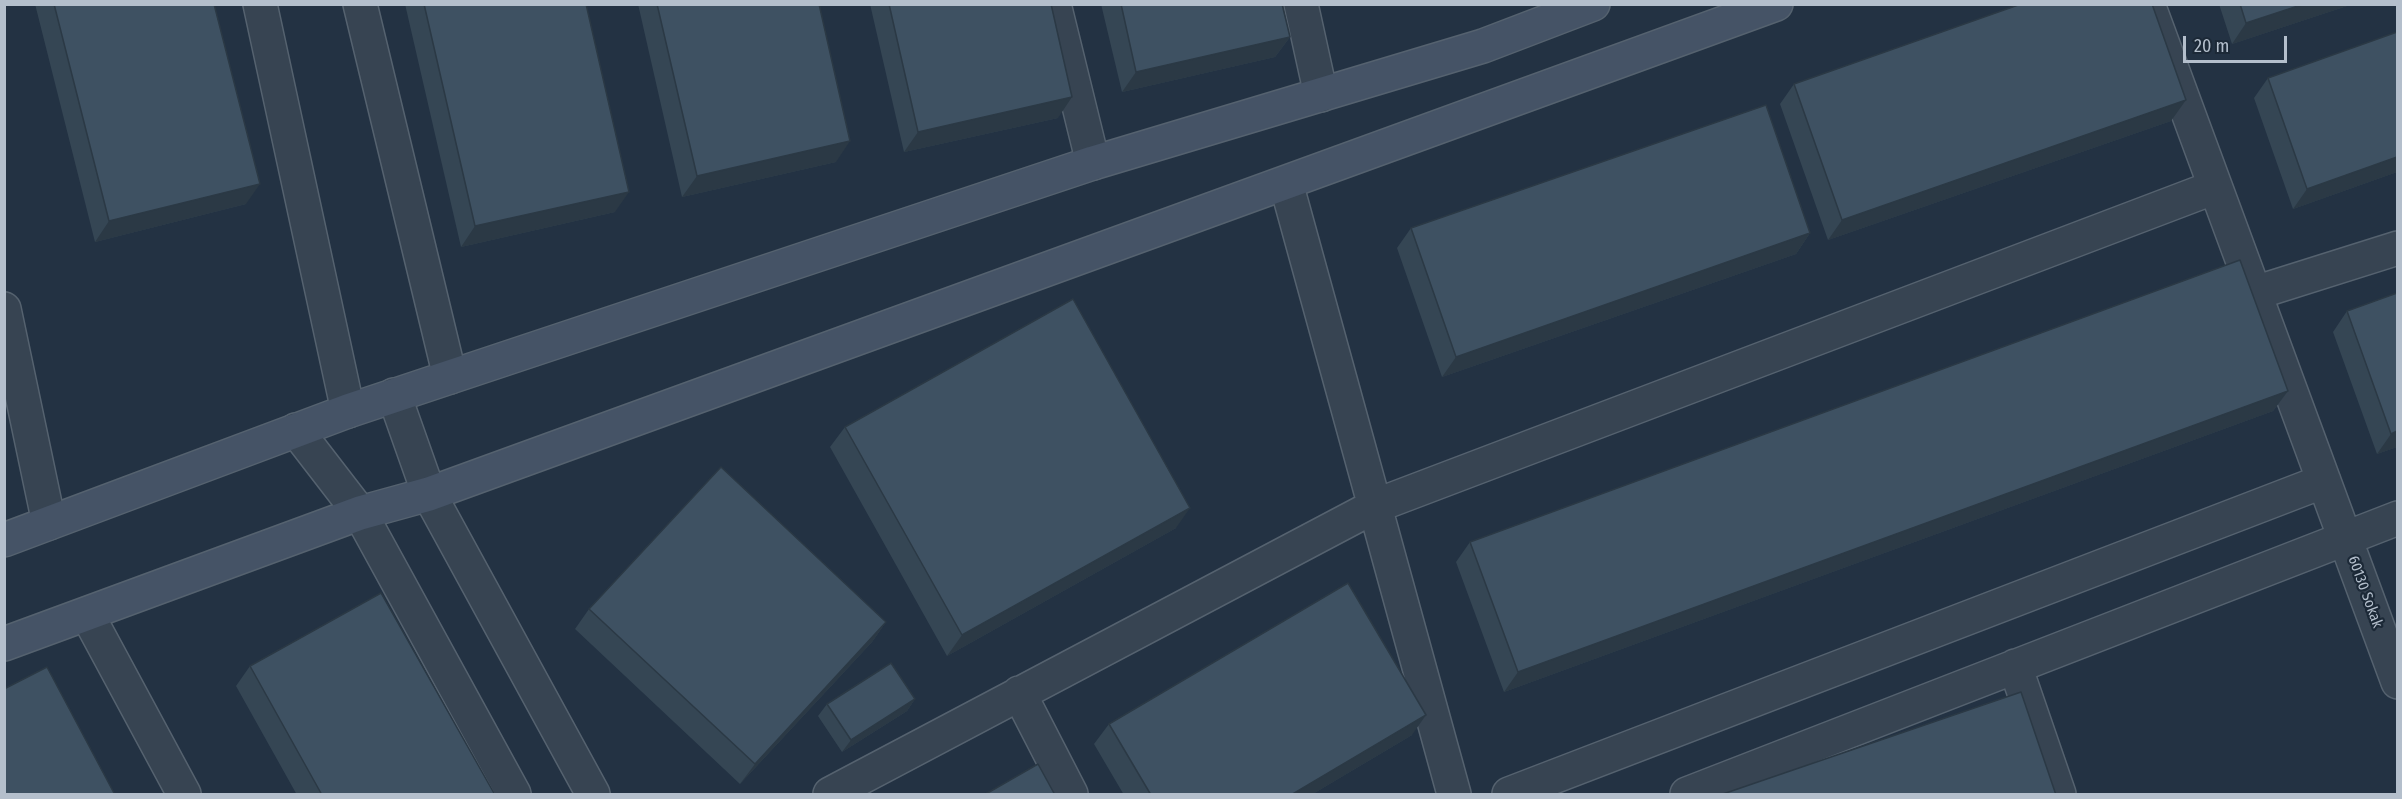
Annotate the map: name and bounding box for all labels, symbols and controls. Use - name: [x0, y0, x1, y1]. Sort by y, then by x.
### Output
- scale bar: [2186, 24, 2290, 62]
- text: 20 m: [2194, 35, 2229, 57]
- street label: 60130 Sokak: [2344, 554, 2386, 630]

